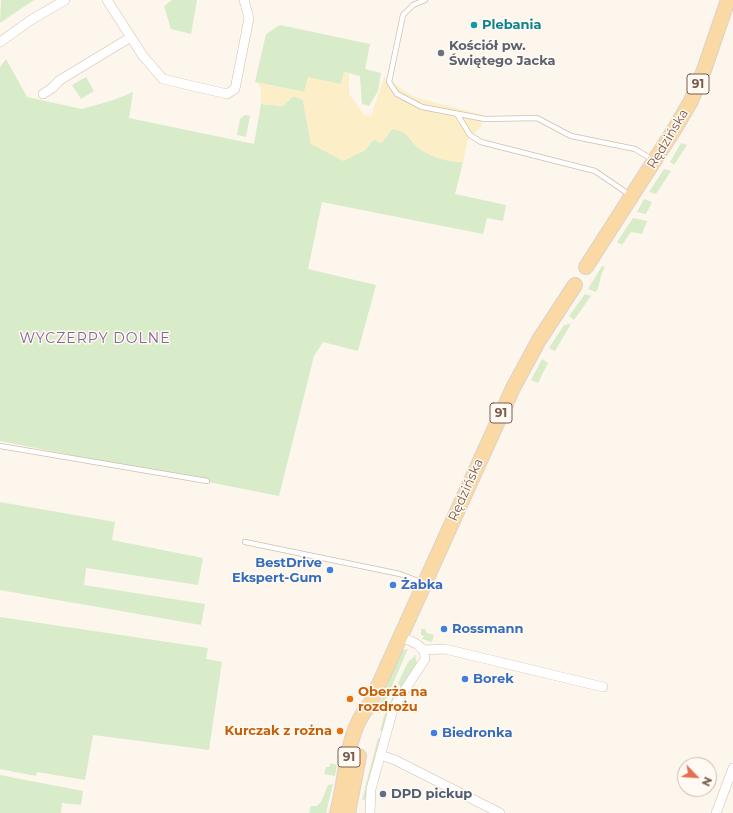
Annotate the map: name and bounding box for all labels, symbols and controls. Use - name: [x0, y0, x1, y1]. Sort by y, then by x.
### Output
- place label: Plebania: [482, 17, 541, 33]
- marker: Plebania: [469, 20, 479, 30]
- place label: Kościół pw. Świętego Jacka: [449, 38, 556, 69]
- marker: Kościół pw. Świętego Jacka: [436, 48, 446, 58]
- road number: 91: [687, 74, 709, 94]
- street label: Rędzińska: [644, 106, 692, 172]
- district label: WYCZERPY DOLNE: [19, 331, 171, 347]
- road number: 91: [490, 403, 512, 423]
- street label: Rędzińska: [445, 456, 487, 524]
- place label: BestDrive Ekspert-Gum: [232, 555, 322, 586]
- marker: BestDrive Ekspert-Gum: [325, 565, 335, 575]
- place label: Żabka: [401, 577, 443, 593]
- marker: Żabka: [388, 580, 398, 590]
- place label: Rossmann: [452, 621, 523, 637]
- marker: Rossmann: [439, 624, 449, 634]
- place label: Borek: [473, 671, 514, 687]
- marker: Borek: [460, 674, 470, 684]
- place label: Oberża na rozdrożu: [358, 684, 428, 715]
- marker: Oberża na rozdrożu: [345, 694, 355, 704]
- place label: Kurczak z rożna: [225, 723, 332, 739]
- place label: Biedronka: [442, 725, 512, 741]
- marker: Kurczak z rożna: [335, 726, 345, 736]
- marker: Biedronka: [429, 728, 439, 738]
- road number: 91: [338, 747, 360, 767]
- north arrow: [677, 757, 717, 797]
- text: N: [699, 775, 715, 789]
- place label: DPD pickup: [391, 786, 472, 802]
- marker: DPD pickup: [378, 789, 388, 799]

